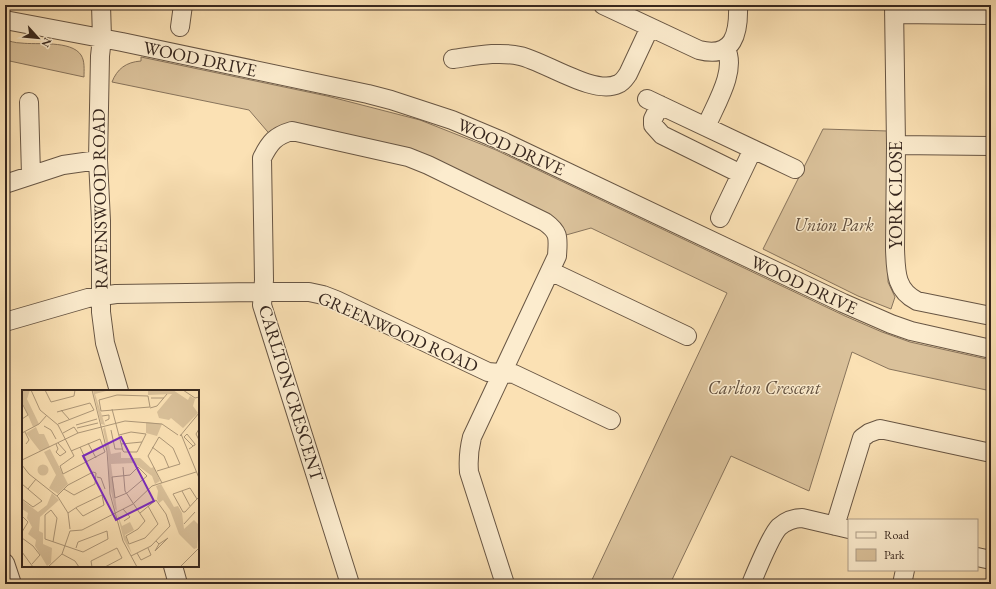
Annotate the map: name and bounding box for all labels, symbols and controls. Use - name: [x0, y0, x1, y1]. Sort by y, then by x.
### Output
- north arrow: [18, 18, 58, 58]
- text: N: [39, 35, 55, 50]
- street label: WOOD DRIVE: [141, 35, 259, 82]
- street label: RAVENSWOOD ROAD: [86, 108, 113, 290]
- street label: WOOD DRIVE: [454, 113, 569, 180]
- street label: YORK CLOSE: [884, 141, 907, 249]
- park label: Union Park: [794, 213, 874, 236]
- street label: WOOD DRIVE: [747, 250, 861, 319]
- street label: GREENWOOD ROAD: [314, 286, 482, 377]
- street label: CARLTON CRESCENT: [254, 302, 330, 485]
- park label: Carlton Crescent: [708, 376, 821, 399]
- inset map: [22, 390, 199, 567]
- legend: [848, 519, 978, 571]
- text: Road: [884, 527, 910, 543]
- text: Park: [884, 547, 905, 563]

